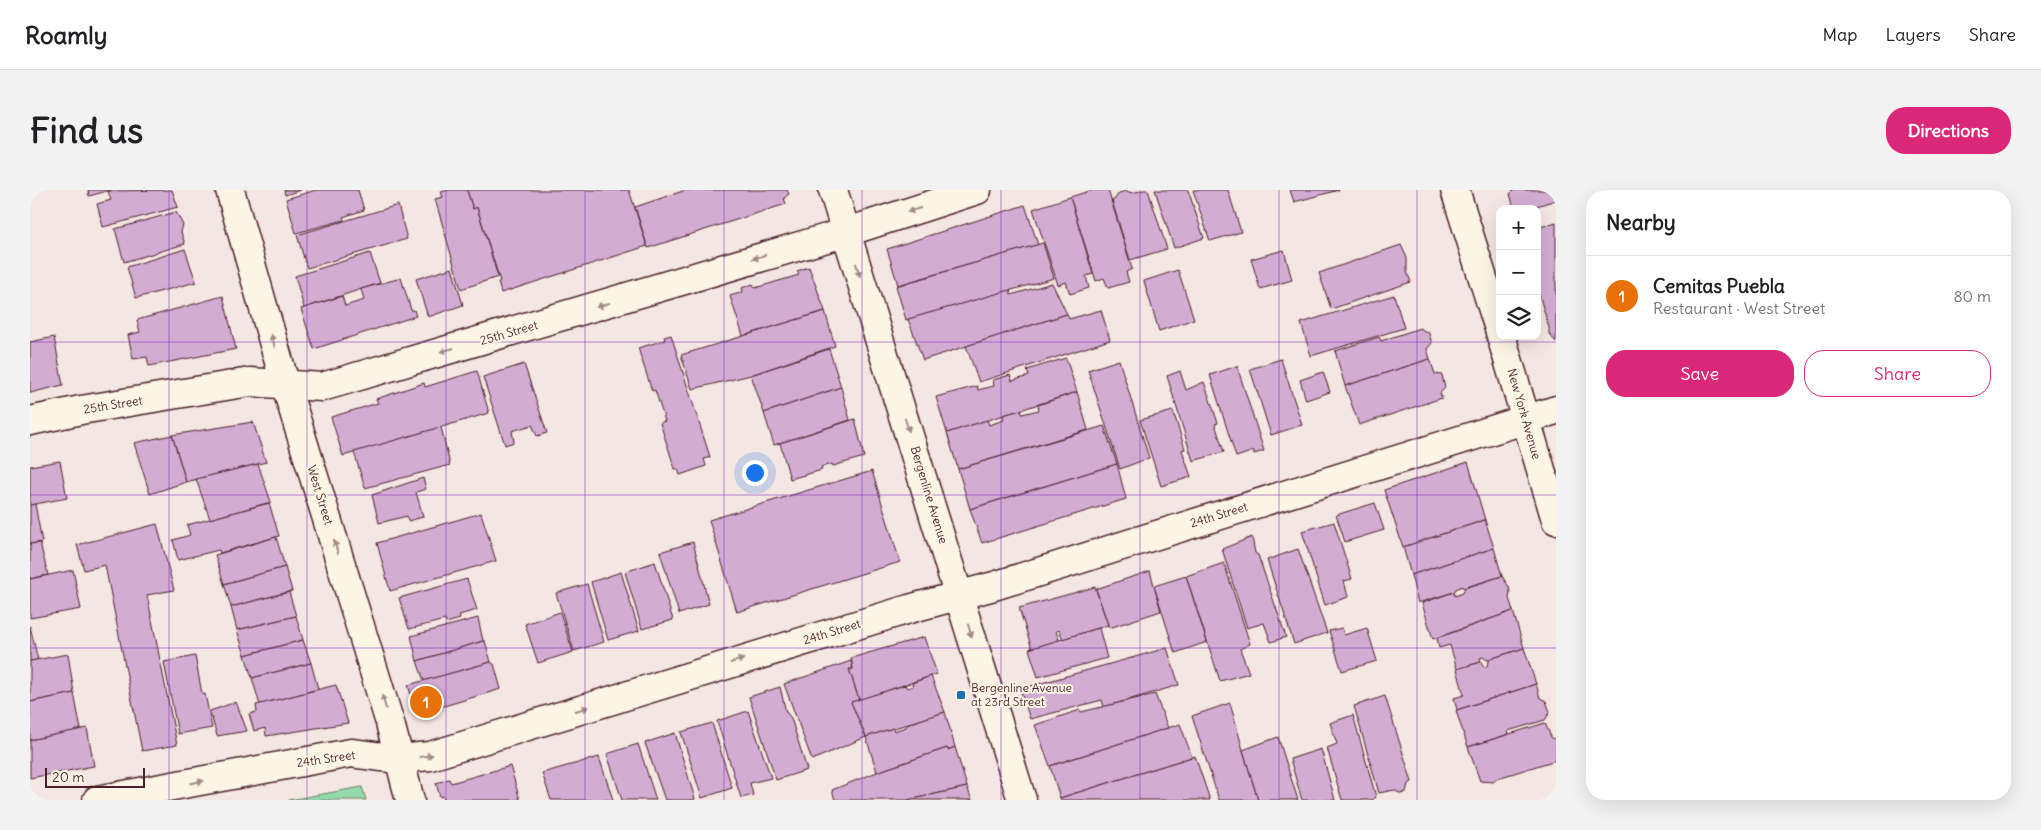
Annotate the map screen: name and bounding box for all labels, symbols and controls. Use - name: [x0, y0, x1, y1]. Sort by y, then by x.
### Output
- text: Roamly: [25, 20, 107, 50]
- text: Map: [1822, 23, 1857, 46]
- text: Layers: [1885, 23, 1941, 46]
- text: Share: [1969, 23, 2016, 46]
- button: Directions: [1886, 107, 2011, 154]
- text: Find us: [30, 108, 143, 152]
- map controls: [1496, 205, 1541, 340]
- button: +: [1496, 205, 1541, 250]
- one-way arrow: [906, 206, 921, 214]
- text: Nearby: [1606, 209, 1676, 236]
- button: −: [1496, 250, 1541, 295]
- one-way arrow: [751, 254, 766, 262]
- one-way arrow: [855, 263, 863, 278]
- text: Cemitas Puebla: [1653, 274, 1785, 298]
- text: 1: [1619, 286, 1625, 306]
- text: 80 m: [1953, 286, 1991, 306]
- button: layers: [1496, 295, 1541, 340]
- text: Restaurant · West Street: [1653, 298, 1825, 318]
- one-way arrow: [596, 301, 611, 309]
- street label: 25th Street: [478, 317, 539, 348]
- one-way arrow: [269, 334, 277, 349]
- one-way arrow: [440, 347, 455, 355]
- button: Save: [1606, 350, 1794, 397]
- button: Share: [1804, 350, 1991, 397]
- street label: New York Avenue: [1504, 367, 1545, 461]
- street label: 25th Street: [82, 392, 143, 417]
- one-way arrow: [903, 418, 911, 433]
- street label: Bergenline Avenue: [908, 444, 951, 545]
- your location: [742, 460, 768, 486]
- street label: West Street: [304, 463, 337, 526]
- street label: 24th Street: [1188, 499, 1249, 530]
- one-way arrow: [332, 539, 340, 554]
- street label: 24th Street: [801, 616, 862, 647]
- one-way arrow: [967, 623, 975, 638]
- one-way arrow: [730, 657, 745, 665]
- place label: Bergenline Avenue at 23rd Street: [971, 680, 1072, 709]
- pin: 1: [410, 683, 442, 721]
- marker: Bergenline Avenue at 23rd Street: [955, 689, 967, 701]
- one-way arrow: [379, 695, 387, 710]
- one-way arrow: [574, 705, 589, 713]
- street label: 24th Street: [296, 747, 356, 770]
- one-way arrow: [418, 751, 434, 759]
- scale bar: [45, 765, 145, 788]
- text: 20 m: [52, 768, 85, 786]
- one-way arrow: [189, 777, 205, 785]

